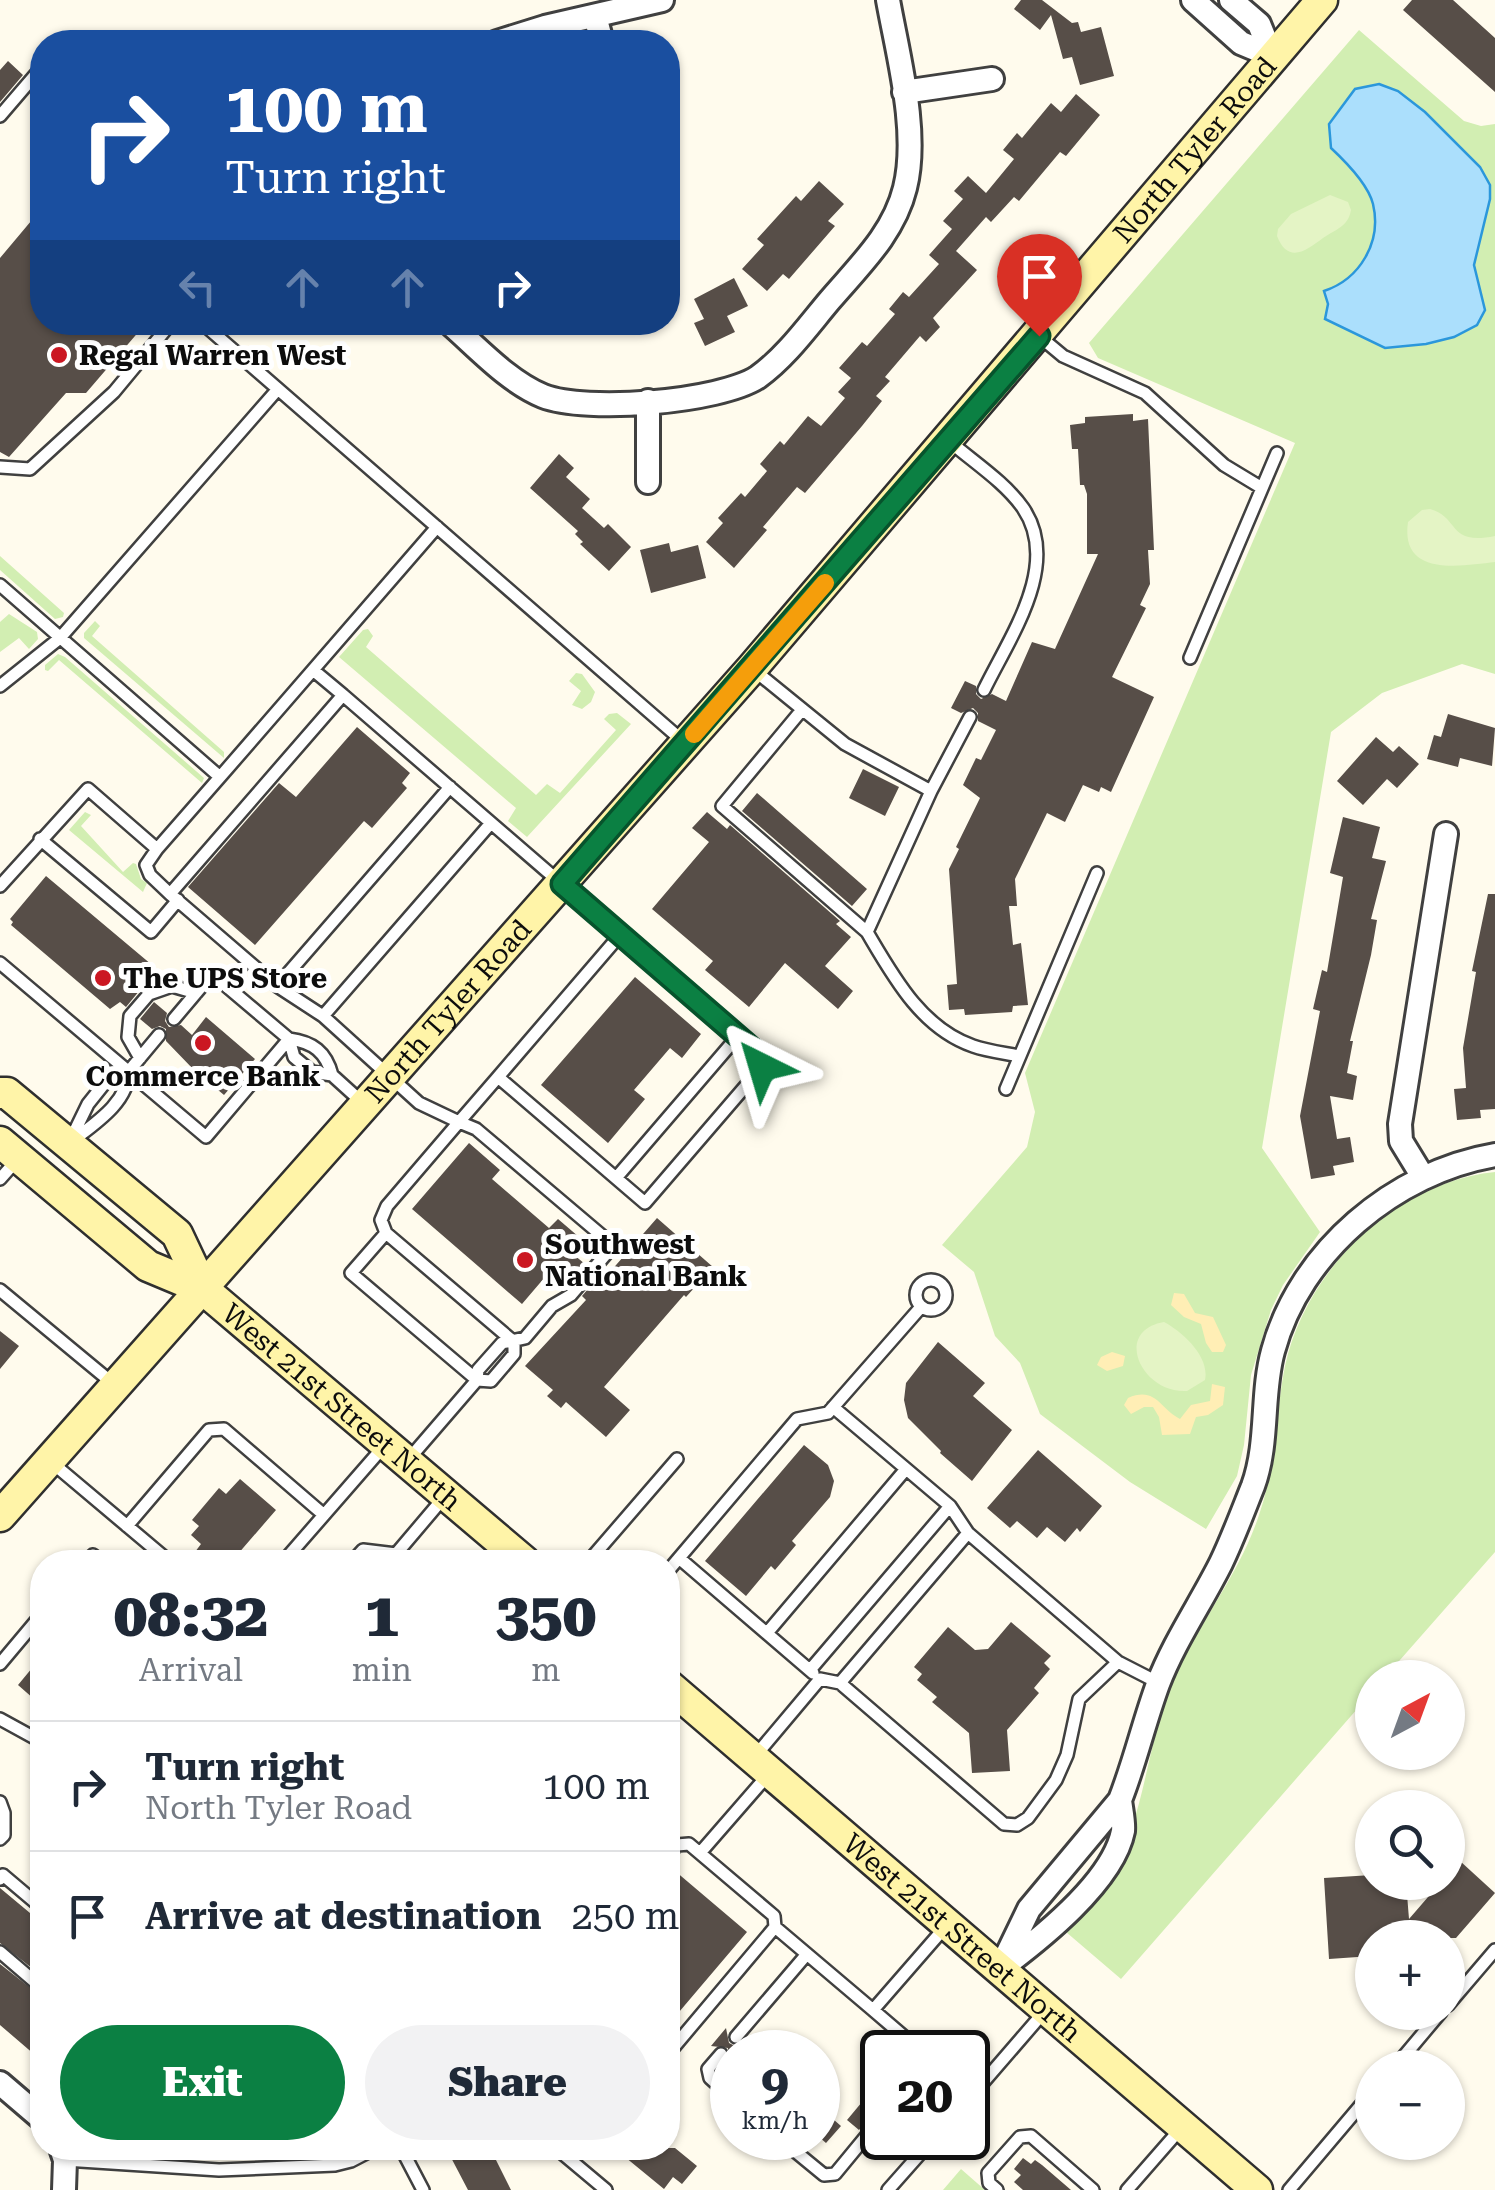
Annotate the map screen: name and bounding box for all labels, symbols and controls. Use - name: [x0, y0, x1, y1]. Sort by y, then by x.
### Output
- street label: North Tyler Road: [1106, 50, 1283, 249]
- text: 100 m: [225, 67, 428, 149]
- icon: right: [60, 70, 190, 200]
- text: Turn right: [225, 151, 446, 204]
- pin: [997, 234, 1082, 337]
- icon: arrive: [1012, 249, 1067, 304]
- icon: left: [170, 260, 225, 315]
- icon: ahead: [275, 260, 330, 315]
- icon: ahead: [380, 260, 435, 315]
- icon: right: [485, 260, 540, 315]
- place label: Regal Warren West: [79, 339, 346, 372]
- marker: Regal Warren West: [48, 344, 70, 366]
- street label: North Tyler Road: [358, 913, 538, 1110]
- place label: The UPS Store: [123, 962, 327, 995]
- marker: The UPS Store: [92, 967, 114, 989]
- position arrow: [710, 1015, 814, 1119]
- marker: Commerce Bank: [192, 1032, 214, 1054]
- place label: Commerce Bank: [86, 1060, 320, 1093]
- place label: Southwest National Bank: [545, 1228, 747, 1293]
- marker: Southwest National Bank: [514, 1249, 536, 1271]
- street label: West 21st Street North: [216, 1297, 468, 1518]
- text: 08:32: [114, 1580, 268, 1651]
- text: 1: [365, 1580, 399, 1651]
- text: 350: [495, 1580, 596, 1651]
- text: Arrival: [139, 1651, 243, 1689]
- text: min: [352, 1651, 412, 1689]
- text: m: [531, 1651, 560, 1689]
- north arrow: [1355, 1660, 1465, 1770]
- map controls: [1355, 1660, 1465, 2160]
- text: Turn right: [145, 1745, 344, 1789]
- icon: right: [60, 1759, 115, 1814]
- text: 100 m: [542, 1764, 650, 1808]
- text: North Tyler Road: [145, 1789, 412, 1827]
- button: search: [1355, 1790, 1465, 1900]
- street label: West 21st Street North: [836, 1827, 1088, 2049]
- icon: arrive: [60, 1889, 115, 1944]
- text: Arrive at destination: [145, 1894, 541, 1938]
- text: 250 m: [571, 1894, 680, 1938]
- button: +: [1355, 1920, 1465, 2030]
- button: Exit: [60, 2025, 345, 2140]
- button: Share: [365, 2025, 650, 2140]
- speed limit sign: 20: [860, 2030, 990, 2160]
- button: −: [1355, 2050, 1465, 2160]
- text: 9: [761, 2054, 789, 2112]
- text: km/h: [742, 2106, 808, 2135]

